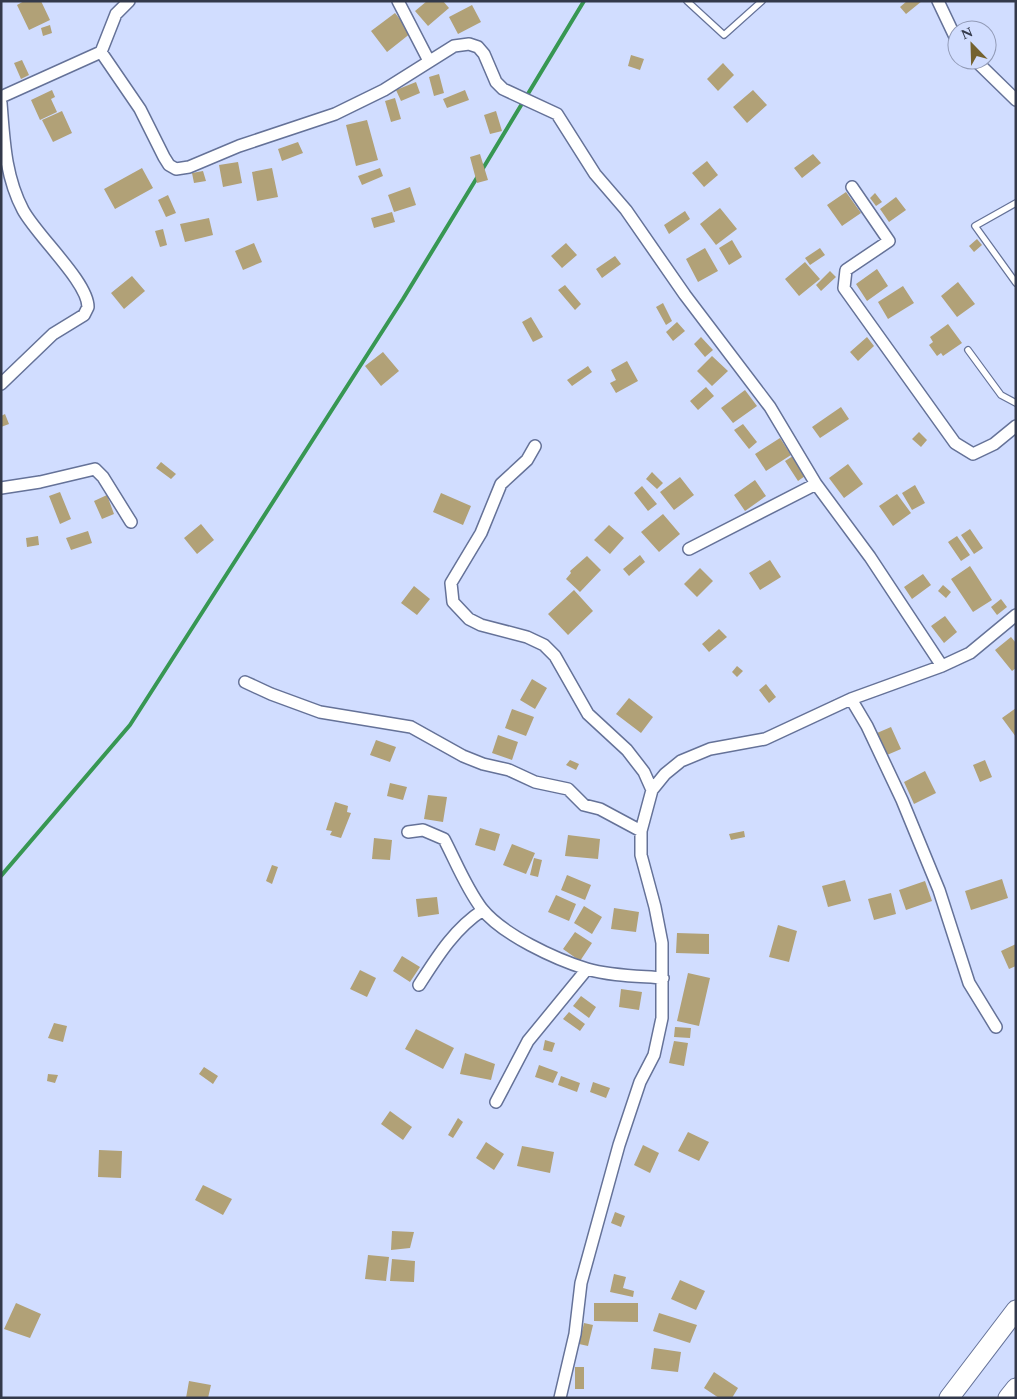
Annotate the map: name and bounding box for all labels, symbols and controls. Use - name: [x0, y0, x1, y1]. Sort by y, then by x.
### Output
- north arrow: [947, 20, 997, 70]
- text: N: [958, 22, 976, 45]

